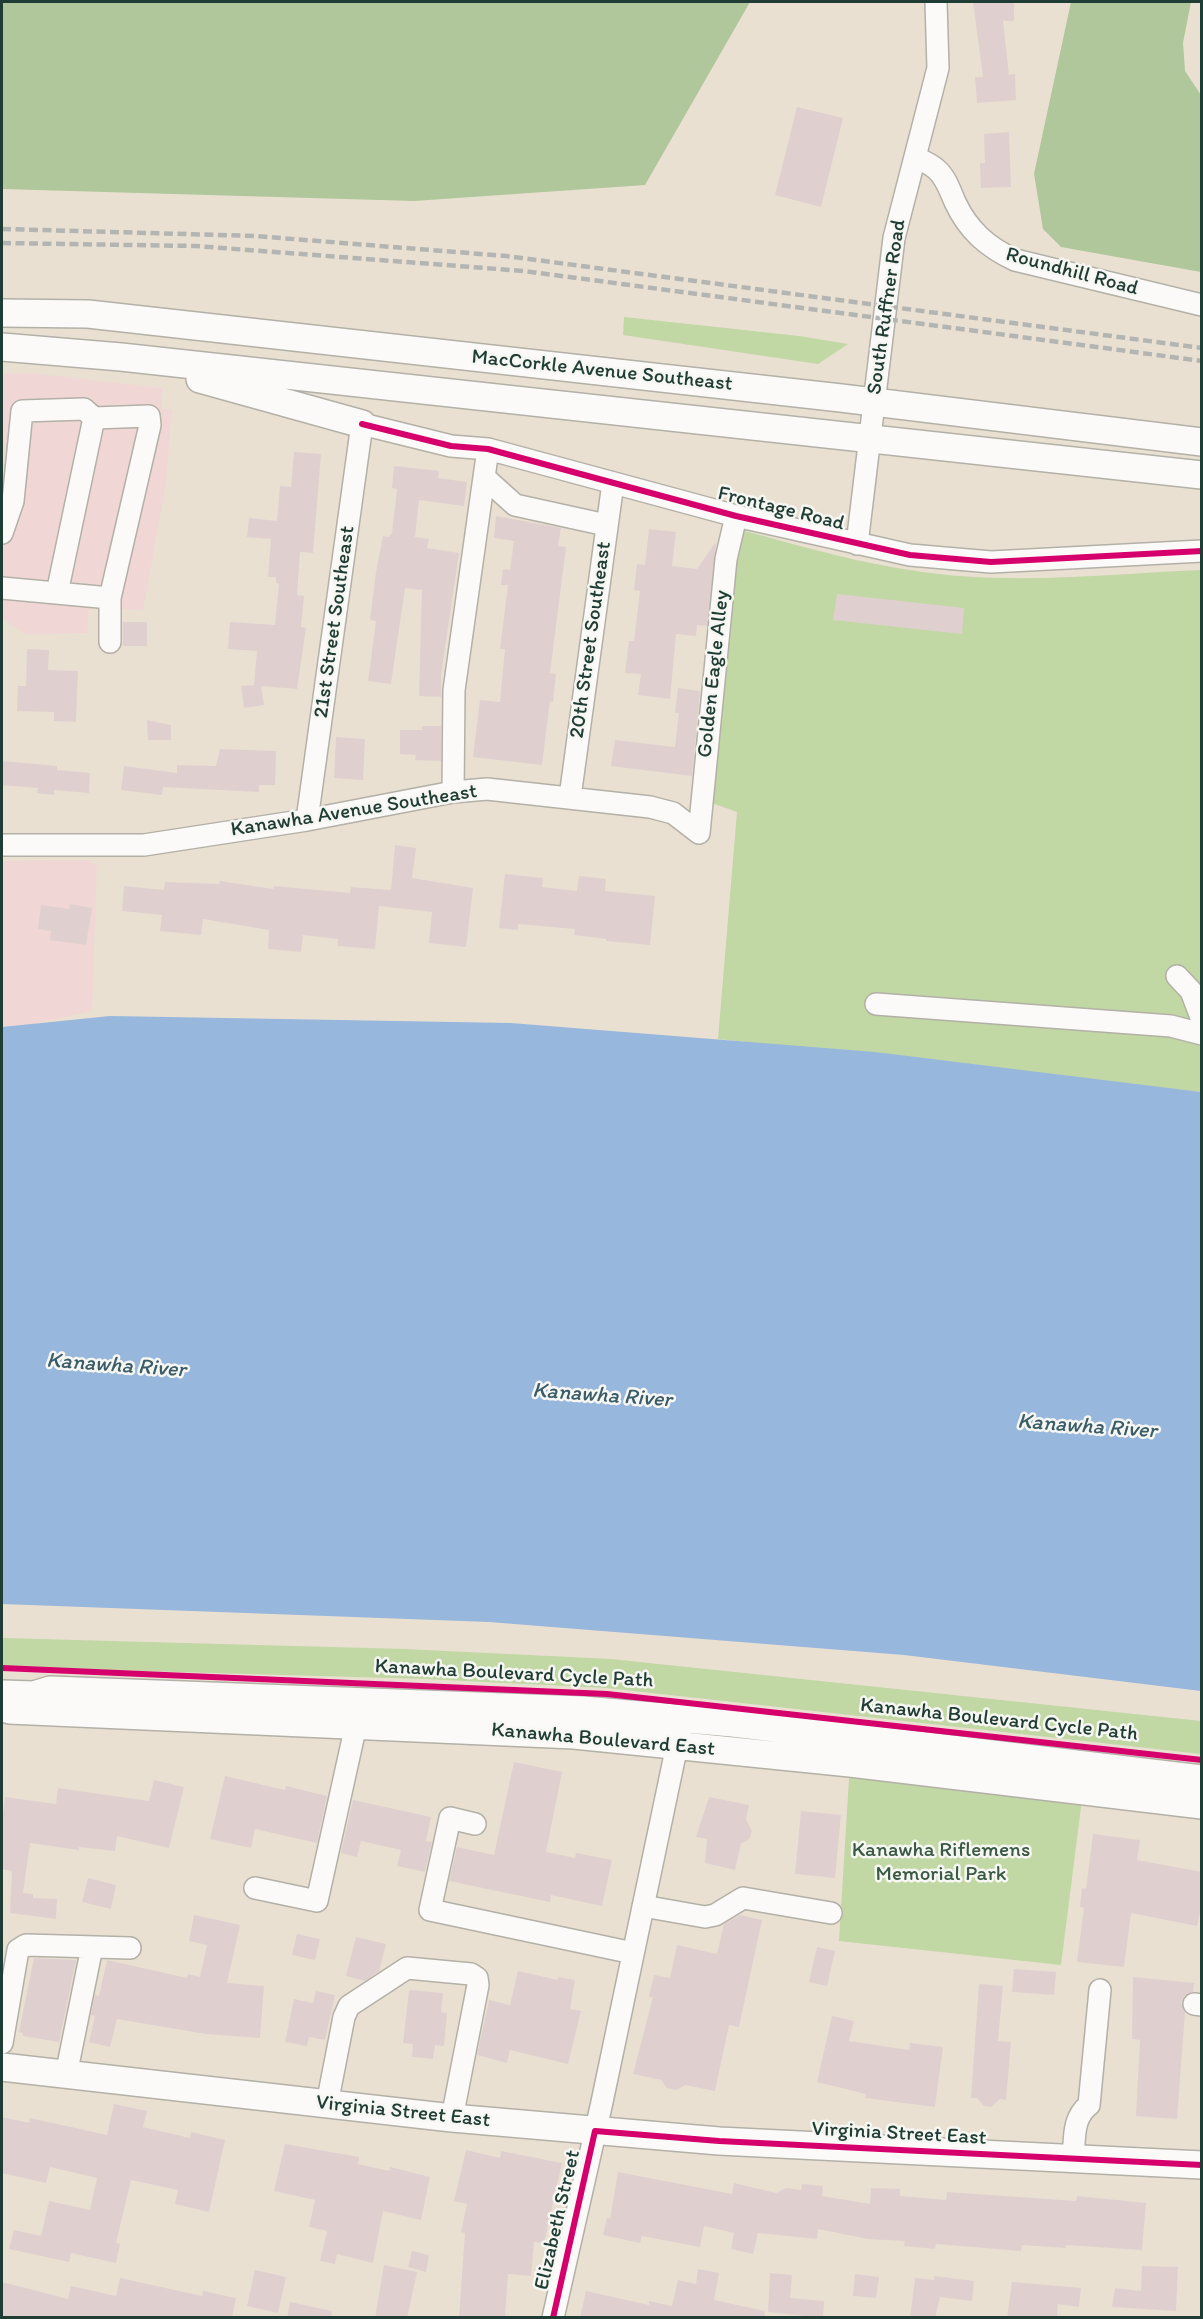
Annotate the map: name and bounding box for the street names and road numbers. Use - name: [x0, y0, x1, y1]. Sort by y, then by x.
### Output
- street label: South Ruffner Road: [862, 218, 912, 396]
- street label: Roundhill Road: [1003, 242, 1141, 302]
- street label: MacCorkle Avenue Southeast: [470, 345, 734, 397]
- street label: Frontage Road: [715, 481, 847, 537]
- street label: 21st Street Southeast: [309, 524, 361, 720]
- street label: 20th Street Southeast: [565, 540, 617, 740]
- street label: Golden Eagle Alley: [693, 589, 735, 759]
- street label: Kanawha Avenue Southeast: [229, 779, 479, 843]
- street label: Kanawha Boulevard Cycle Path: [374, 1654, 654, 1694]
- street label: Kanawha Boulevard Cycle Path: [859, 1693, 1139, 1747]
- street label: Kanawha Boulevard East: [490, 1718, 716, 1762]
- street label: Virginia Street East: [315, 2090, 491, 2134]
- street label: Virginia Street East: [811, 2117, 987, 2151]
- street label: Elizabeth Street: [530, 2148, 586, 2292]

